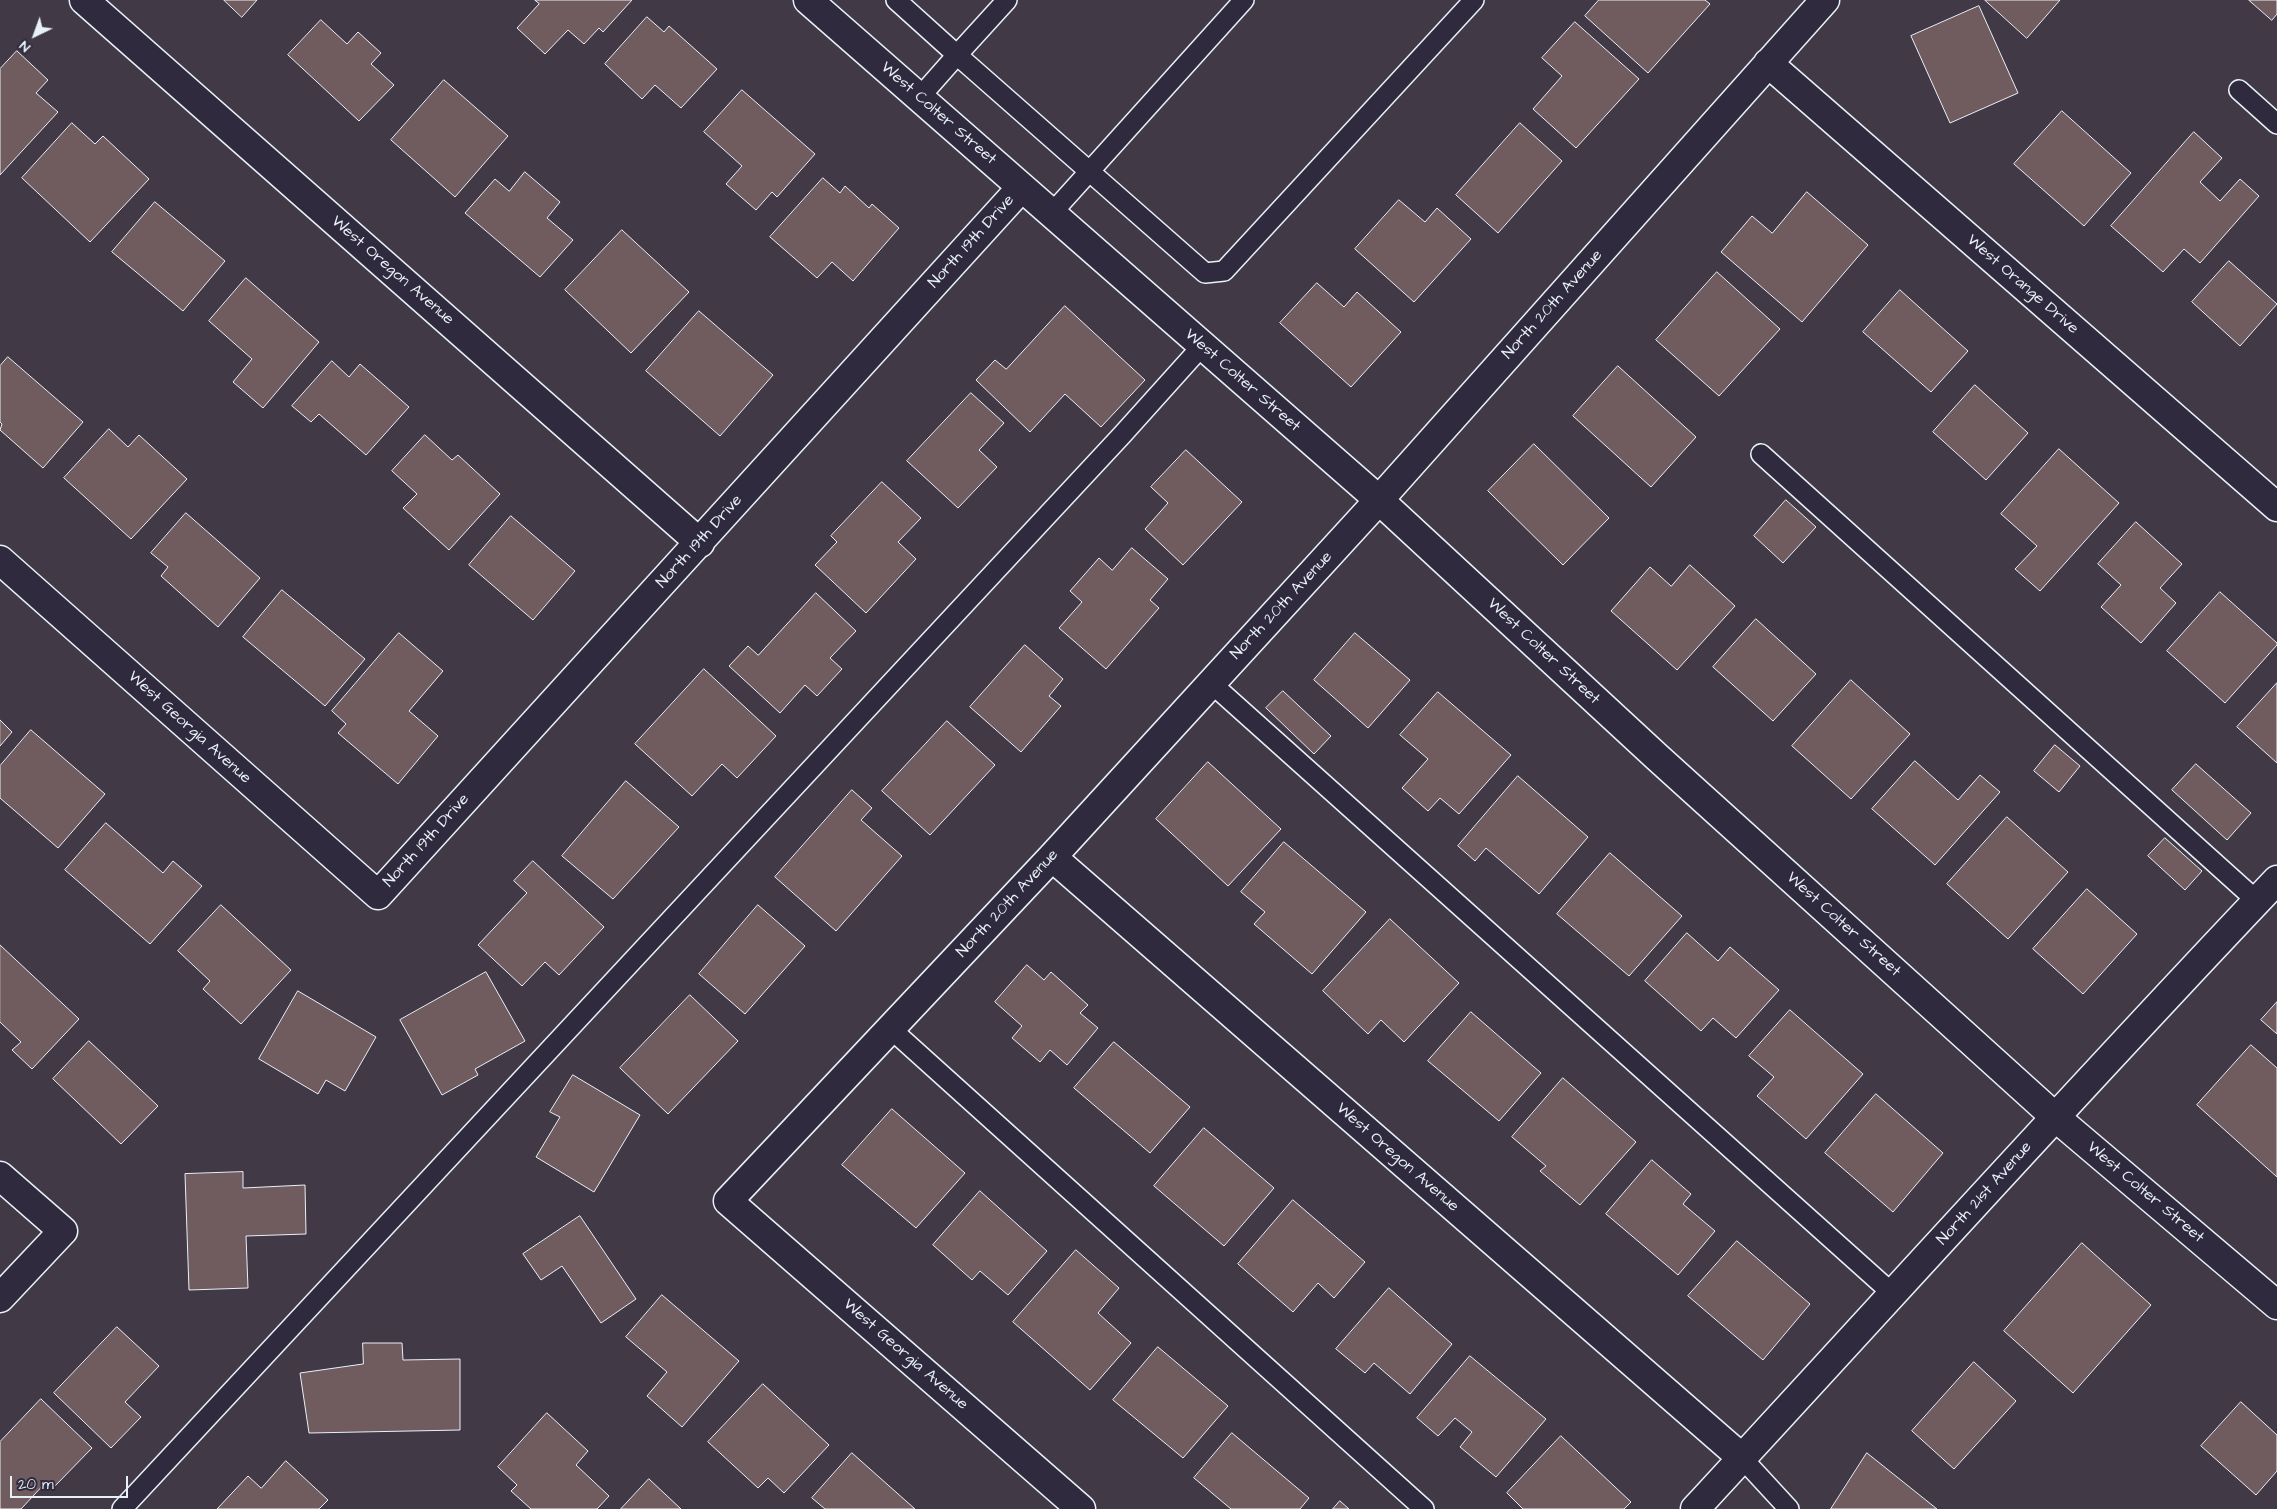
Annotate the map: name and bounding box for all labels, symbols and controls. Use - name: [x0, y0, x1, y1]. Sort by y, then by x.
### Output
- north arrow: [10, 10, 60, 60]
- text: N: [15, 36, 35, 57]
- street label: West Colter Street: [876, 58, 1000, 170]
- street label: North 19th Drive: [925, 191, 1019, 293]
- street label: West Oregon Avenue: [327, 212, 457, 330]
- street label: West Orange Drive: [1962, 231, 2082, 339]
- street label: North 20th Avenue: [1499, 246, 1607, 364]
- street label: West Colter Street: [1180, 325, 1304, 437]
- street label: North 19th Drive: [653, 491, 747, 593]
- street label: North 20th Avenue: [1227, 548, 1337, 664]
- street label: West Colter Street: [1483, 595, 1603, 709]
- street label: West Georgia Avenue: [123, 668, 255, 788]
- street label: North 19th Drive: [380, 790, 474, 892]
- street label: North 20th Avenue: [953, 846, 1063, 962]
- street label: West Colter Street: [1782, 869, 1904, 981]
- street label: West Oregon Avenue: [1332, 1099, 1462, 1217]
- street label: North 21st Avenue: [1933, 1138, 2037, 1250]
- street label: West Colter Street: [2082, 1138, 2208, 1248]
- street label: West Georgia Avenue: [839, 1295, 971, 1415]
- scale bar: [12, 1466, 130, 1498]
- text: 20 m: [18, 1474, 54, 1495]

